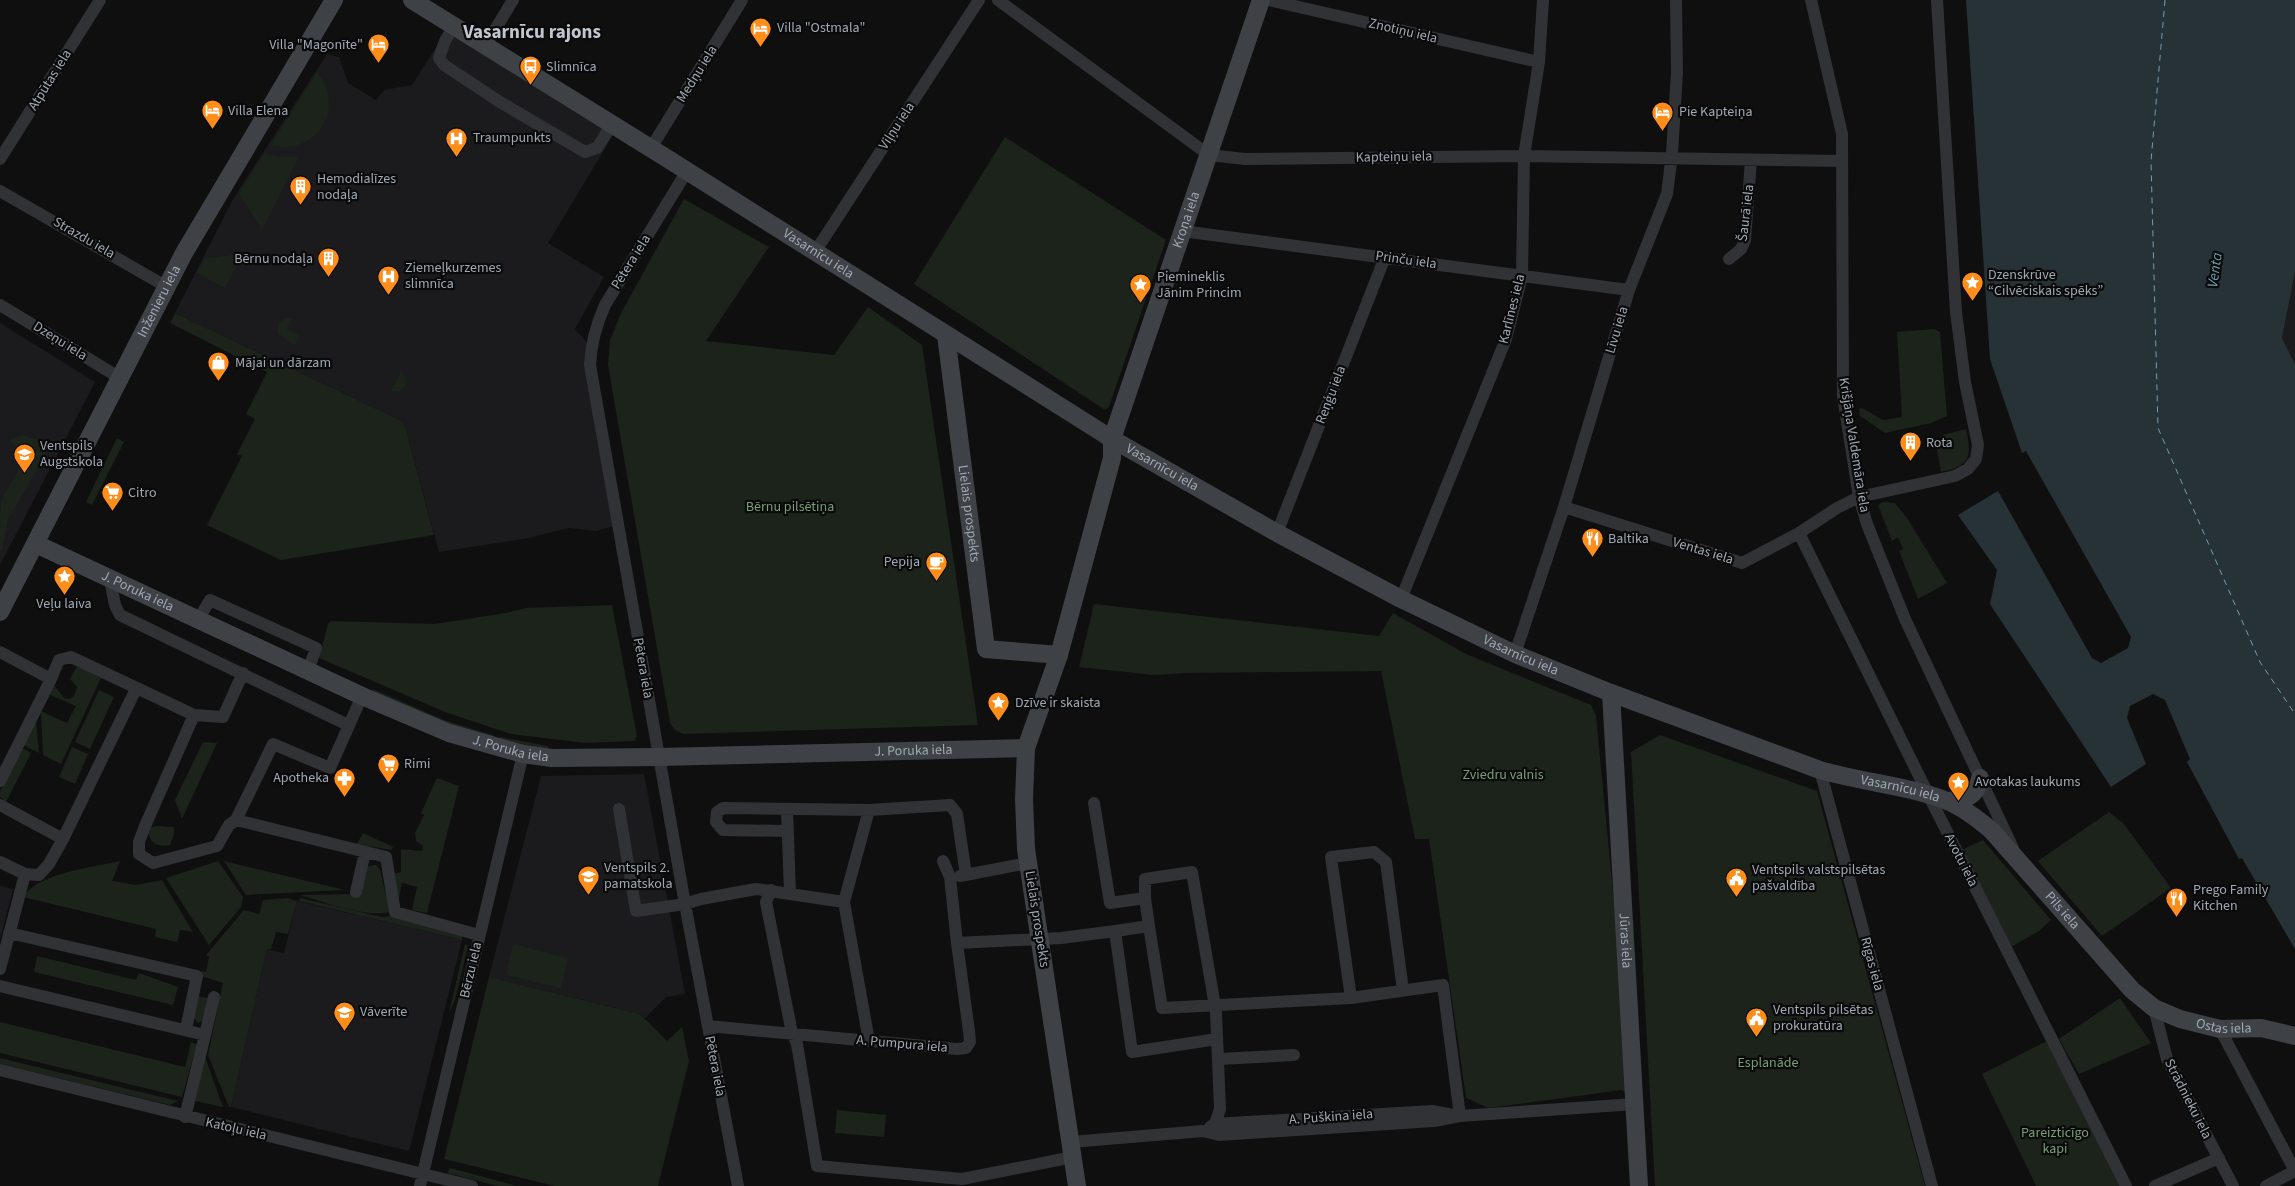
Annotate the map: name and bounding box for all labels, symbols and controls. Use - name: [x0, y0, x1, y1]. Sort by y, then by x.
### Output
- street label: Znotiņu iela: [1367, 13, 1439, 49]
- hotel icon: Villa "Ostmala": [749, 16, 773, 47]
- place label: Villa "Ostmala": [777, 18, 865, 38]
- district label: Vasarnīcu rajons: [462, 19, 601, 46]
- hotel icon: Villa "Magonīte": [367, 33, 391, 64]
- place label: Villa "Magonīte": [269, 35, 363, 55]
- street label: Medņu iela: [672, 42, 722, 106]
- street label: Atpūtas iela: [23, 46, 77, 114]
- bus stop icon: Slimnīca: [518, 55, 542, 86]
- place label: Slimnīca: [546, 57, 597, 77]
- street label: Viļņu iela: [874, 98, 920, 154]
- hotel icon: Villa Elena: [200, 99, 224, 130]
- hotel icon: Pie Kapteiņa: [1651, 100, 1675, 131]
- place label: Villa Elena: [228, 101, 288, 121]
- place label: Pie Kapteiņa: [1679, 102, 1752, 122]
- hospital icon: Traumpunkts: [445, 126, 469, 157]
- place label: Traumpunkts: [473, 128, 551, 148]
- street label: Kapteiņu iela: [1355, 146, 1433, 168]
- place label: Hemodialīzes nodaļa: [317, 169, 396, 205]
- building icon: Hemodialīzes nodaļa: [289, 175, 313, 206]
- street label: Šaurā iela: [1733, 183, 1759, 243]
- street label: Kroņa iela: [1167, 189, 1205, 251]
- street label: Strazdu iela: [49, 212, 119, 264]
- street label: Vasarnīcu iela: [779, 224, 858, 284]
- street label: Pētera iela: [606, 231, 656, 293]
- street label: Prinču iela: [1374, 246, 1438, 274]
- building icon: Bērnu nodaļa: [317, 247, 341, 278]
- place label: Bērnu nodaļa: [234, 249, 313, 269]
- water label: Venta: [2202, 251, 2228, 289]
- place label: Ziemeļkurzemes slimnīca: [405, 258, 502, 294]
- street label: Inženieru iela: [132, 262, 186, 341]
- hospital icon: Ziemeļkurzemes slimnīca: [377, 264, 401, 295]
- place label: Dzenskrūve “Cilvēciskais spēks”: [1988, 265, 2103, 301]
- place label: Piemineklis Jānim Princim: [1157, 267, 1242, 303]
- place icon: Dzenskrūve “Cilvēciskais spēks”: [1960, 271, 1984, 302]
- street label: Karlīnes iela: [1494, 272, 1530, 346]
- place icon: Piemineklis Jānim Princim: [1129, 273, 1153, 304]
- street label: Līvu iela: [1600, 304, 1634, 356]
- street label: Dzeņu iela: [29, 317, 91, 365]
- shop icon: Mājai un dārzam: [207, 351, 231, 382]
- place label: Mājai un dārzam: [235, 353, 331, 373]
- street label: Reņģu iela: [1311, 363, 1351, 427]
- street label: Krišjāņa Valdemāra iela: [1833, 376, 1875, 514]
- building icon: Rota: [1898, 431, 1922, 462]
- place label: Rota: [1926, 433, 1953, 453]
- place label: Ventspils Augstskola: [40, 436, 103, 472]
- street label: Vasarnīcu iela: [1122, 439, 1202, 496]
- school or university icon: Ventspils Augstskola: [12, 442, 36, 473]
- street label: Lielais prospekts: [953, 464, 985, 563]
- supermarket icon: Citro: [100, 481, 124, 512]
- place label: Citro: [128, 483, 156, 503]
- park label: Bērnu pilsētiņa: [746, 497, 834, 517]
- restaurant icon: Baltika: [1580, 527, 1604, 558]
- place label: Baltika: [1608, 529, 1649, 549]
- street label: Ventas iela: [1670, 532, 1736, 570]
- cafe icon: Pepija: [924, 550, 948, 581]
- place label: Pepija: [884, 552, 920, 572]
- place icon: Veļu laiva: [52, 564, 76, 595]
- street label: J. Poruka iela: [98, 566, 177, 617]
- place label: Veļu laiva: [36, 594, 92, 614]
- street label: Vasarnīcu iela: [1479, 630, 1562, 681]
- street label: Pētera iela: [628, 636, 658, 700]
- place icon: Dzīve ir skaista: [987, 691, 1011, 722]
- place label: Dzīve ir skaista: [1015, 693, 1100, 713]
- street label: J. Poruka iela: [470, 730, 550, 767]
- street label: J. Poruka iela: [874, 740, 953, 762]
- supermarket icon: Rimi: [376, 752, 400, 783]
- place label: Rimi: [404, 754, 430, 774]
- park label: Zviedru valnis: [1462, 765, 1544, 785]
- pharmacy icon: Apotheka: [333, 766, 357, 797]
- place label: Apotheka: [273, 768, 329, 788]
- street label: Vasarnīcu iela: [1859, 770, 1943, 808]
- place icon: Avotakas laukums: [1947, 770, 1971, 801]
- place label: Avotakas laukums: [1975, 772, 2081, 792]
- street label: Avotu iela: [1939, 830, 1983, 890]
- place label: Ventspils 2. pamatskola: [604, 858, 672, 894]
- place label: Ventspils valstspilsētas pašvaldība: [1752, 860, 1885, 896]
- school or university icon: Ventspils 2. pamatskola: [576, 864, 600, 895]
- public building icon: Ventspils valstspilsētas pašvaldība: [1724, 866, 1748, 897]
- street label: Lielais prospekts: [1019, 869, 1055, 969]
- place label: Prego Family Kitchen: [2193, 880, 2269, 916]
- restaurant icon: Prego Family Kitchen: [2165, 886, 2189, 917]
- street label: Pils iela: [2040, 887, 2084, 934]
- street label: Jūras iela: [1614, 912, 1637, 969]
- street label: Rīgas iela: [1855, 935, 1889, 993]
- street label: Bērzu iela: [455, 940, 487, 1000]
- school or university icon: Vāverīte: [332, 1000, 356, 1031]
- place label: Ventspils pilsētas prokuratūra: [1773, 1000, 1873, 1036]
- place label: Vāverīte: [360, 1002, 407, 1022]
- public building icon: Ventspils pilsētas prokuratūra: [1745, 1006, 1769, 1037]
- street label: Ostas iela: [2194, 1013, 2252, 1039]
- street label: A. Pumpura iela: [855, 1030, 949, 1058]
- street label: Pētera iela: [699, 1034, 731, 1098]
- park label: Esplanāde: [1737, 1053, 1799, 1073]
- street label: Strādnieku iela: [2159, 1055, 2217, 1143]
- street label: A. Puškina iela: [1288, 1104, 1374, 1130]
- street label: Katoļu iela: [203, 1112, 269, 1146]
- park label: Pareizticīgo kapi: [2021, 1123, 2089, 1159]

